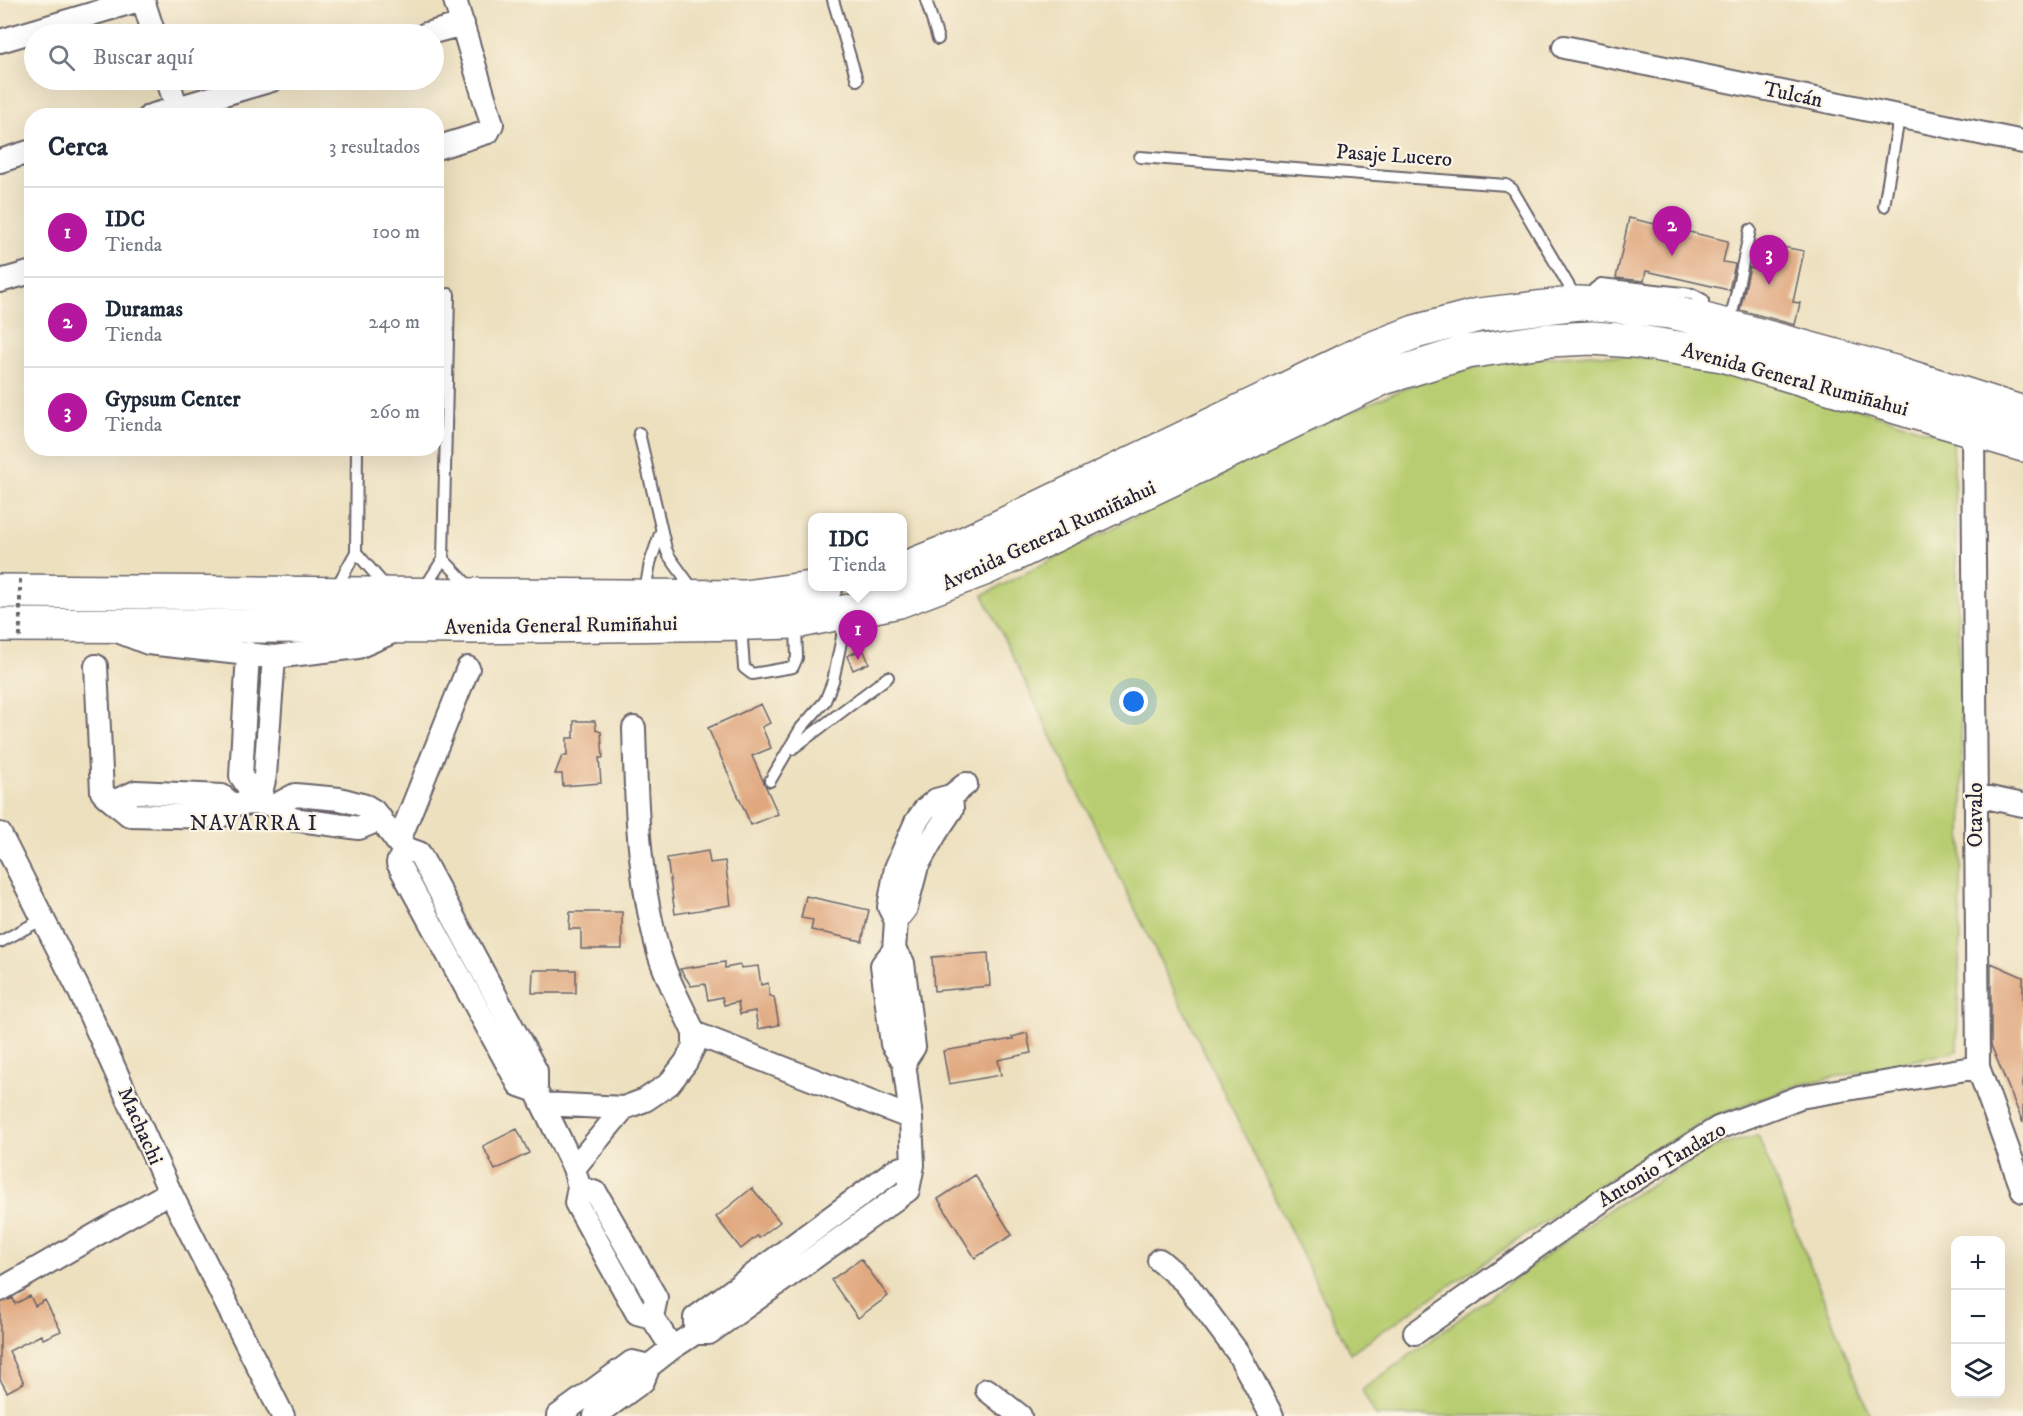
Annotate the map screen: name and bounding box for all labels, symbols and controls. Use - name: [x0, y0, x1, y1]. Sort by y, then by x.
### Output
- search box: [24, 24, 444, 90]
- icon: search: [45, 41, 78, 74]
- text: Buscar aquí: [93, 44, 193, 71]
- street label: Tulcán: [1761, 76, 1825, 114]
- text: Cerca: [48, 131, 108, 164]
- text: 3 resultados: [329, 135, 420, 160]
- street label: Pasaje Lucero: [1335, 139, 1453, 173]
- text: IDC: [105, 206, 145, 233]
- pin: 2: [1652, 206, 1692, 256]
- text: 1: [64, 220, 71, 245]
- text: 100 m: [372, 220, 420, 245]
- text: Tienda: [105, 233, 162, 258]
- pin: 3: [1750, 236, 1788, 285]
- text: Duramas: [105, 296, 183, 323]
- text: 2: [63, 310, 72, 335]
- text: 240 m: [369, 310, 420, 335]
- text: Tienda: [105, 323, 162, 348]
- street label: Avenida General Rumiñahui: [1679, 337, 1911, 423]
- text: Gypsum Center: [105, 386, 241, 413]
- text: 3: [64, 400, 71, 425]
- text: 260 m: [370, 400, 420, 425]
- text: Tienda: [105, 413, 162, 438]
- street label: Avenida General Rumiñahui: [938, 475, 1160, 597]
- popup: [808, 513, 907, 591]
- text: IDC: [829, 526, 869, 553]
- text: Tienda: [829, 553, 886, 578]
- pin: 1: [838, 610, 878, 660]
- street label: Avenida General Rumiñahui: [444, 611, 678, 641]
- your location: [1119, 687, 1148, 716]
- street label: Otavalo: [1963, 782, 1989, 848]
- district label: NAVARRA I: [190, 810, 318, 837]
- street label: Machachi: [111, 1083, 169, 1169]
- street label: Antonio Tandazo: [1593, 1117, 1731, 1213]
- map controls: [1951, 1236, 2005, 1398]
- button: +: [1951, 1236, 2005, 1290]
- button: −: [1951, 1290, 2005, 1344]
- button: layers: [1951, 1344, 2005, 1398]

